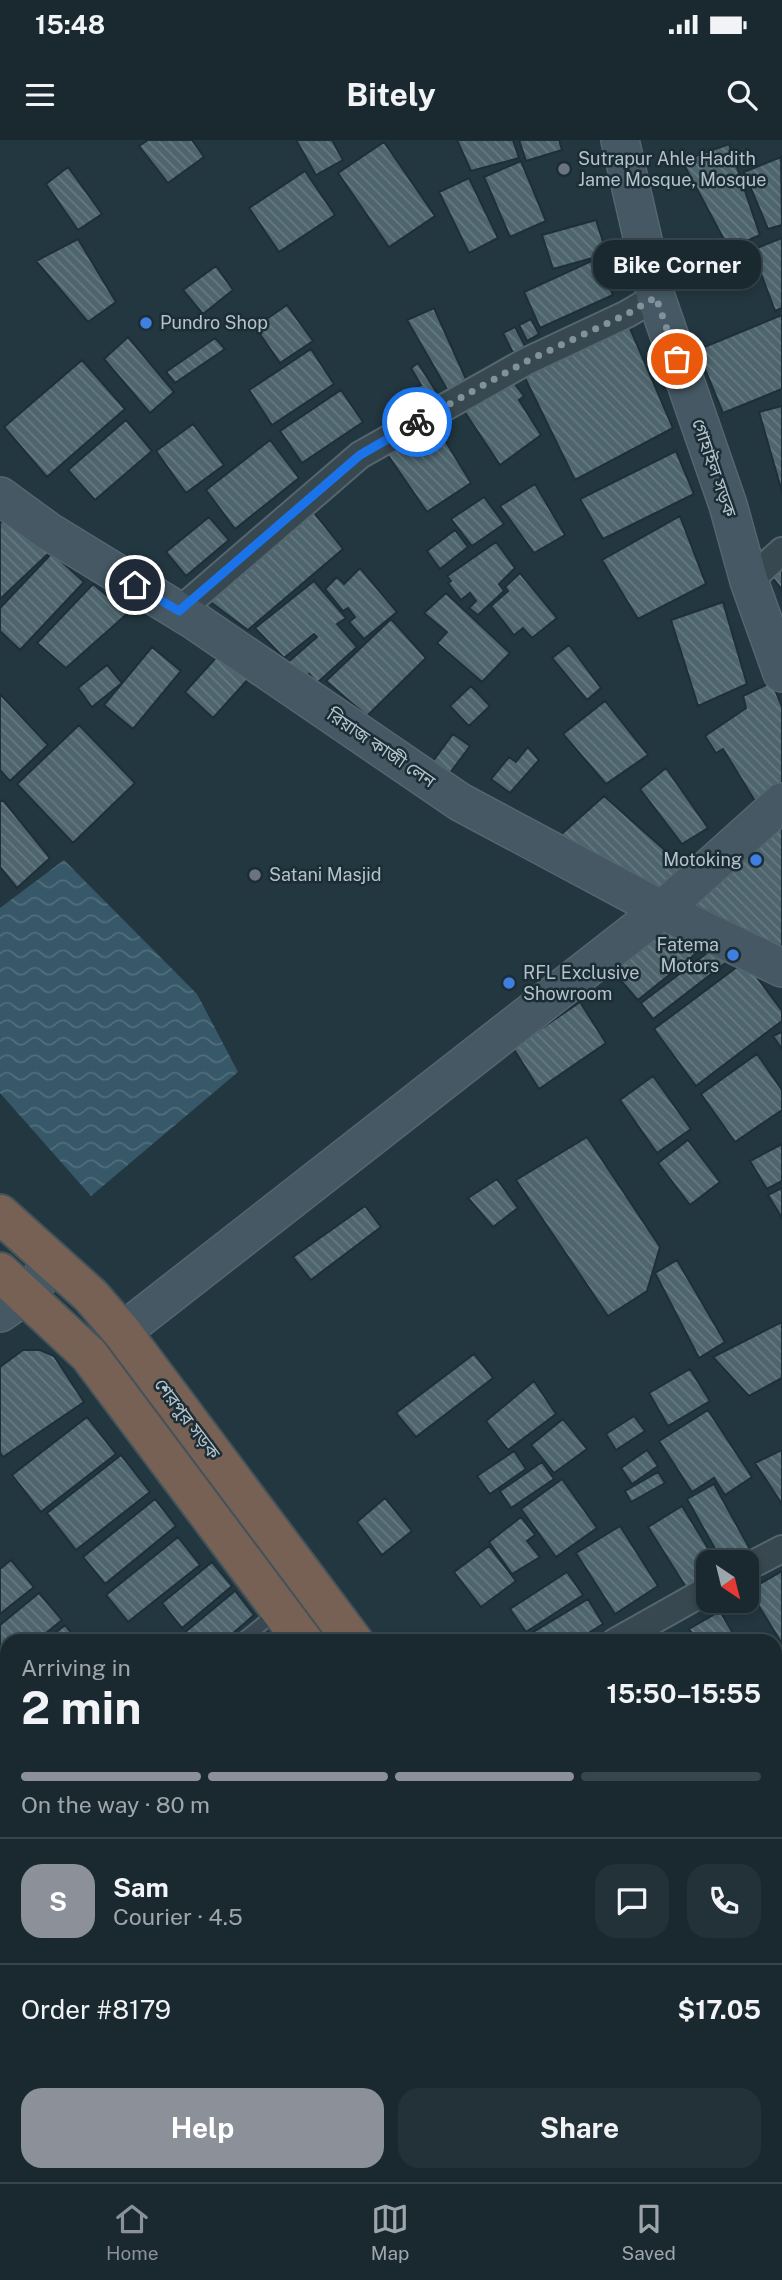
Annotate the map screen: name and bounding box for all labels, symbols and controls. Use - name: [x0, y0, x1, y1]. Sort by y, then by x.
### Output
- text: 15:48: [35, 9, 105, 40]
- icon: menu: [21, 76, 59, 114]
- text: Bitely: [346, 76, 436, 113]
- icon: search: [723, 76, 761, 114]
- place label: Sutrapur Ahle Hadith Jame Mosque, Mosque: [578, 148, 766, 190]
- marker: Sutrapur Ahle Hadith Jame Mosque, Mosque: [556, 161, 572, 177]
- callout: Bike Corner: [593, 240, 761, 289]
- text: Bike Corner: [613, 251, 741, 278]
- place label: Pundro Shop: [160, 312, 268, 333]
- marker: Pundro Shop: [138, 315, 154, 331]
- pin: [647, 329, 707, 389]
- icon: bag: [658, 340, 696, 378]
- courier: [382, 387, 452, 457]
- icon: bike: [398, 403, 436, 441]
- street label: গোহাইল সড়ক: [688, 416, 741, 520]
- pin: [105, 555, 165, 615]
- icon: home: [116, 566, 154, 604]
- street label: রিয়াজ কাজী লেন: [322, 703, 440, 792]
- place label: Motoking: [663, 849, 742, 870]
- marker: Motoking: [748, 852, 764, 868]
- place label: Satani Masjid: [269, 864, 382, 885]
- marker: Satani Masjid: [247, 867, 263, 883]
- place label: Fatema Motors: [656, 934, 719, 976]
- marker: Fatema Motors: [725, 947, 741, 963]
- place label: RFL Exclusive Showroom: [523, 962, 639, 1004]
- marker: RFL Exclusive Showroom: [501, 975, 517, 991]
- street label: শেরপুর সড়ক: [150, 1374, 225, 1464]
- north arrow: [696, 1550, 760, 1614]
- map controls: [696, 1550, 759, 1613]
- text: Arriving in: [21, 1654, 131, 1681]
- text: 15:50–15:55: [607, 1678, 761, 1709]
- text: 2 min: [21, 1680, 141, 1734]
- text: On the way · 80 m: [21, 1791, 210, 1818]
- button: chat: [595, 1864, 669, 1938]
- button: phone: [687, 1864, 761, 1938]
- text: Sam: [113, 1872, 169, 1903]
- text: S: [49, 1886, 67, 1917]
- text: Courier · 4.5: [113, 1903, 243, 1930]
- text: Order #8179: [21, 1994, 171, 2025]
- text: $17.05: [678, 1994, 761, 2025]
- button: Help: [21, 2088, 384, 2168]
- button: Share: [398, 2088, 761, 2168]
- tab: Home: [106, 2200, 158, 2264]
- tab: Map: [371, 2200, 409, 2264]
- tab: Saved: [622, 2200, 676, 2264]

